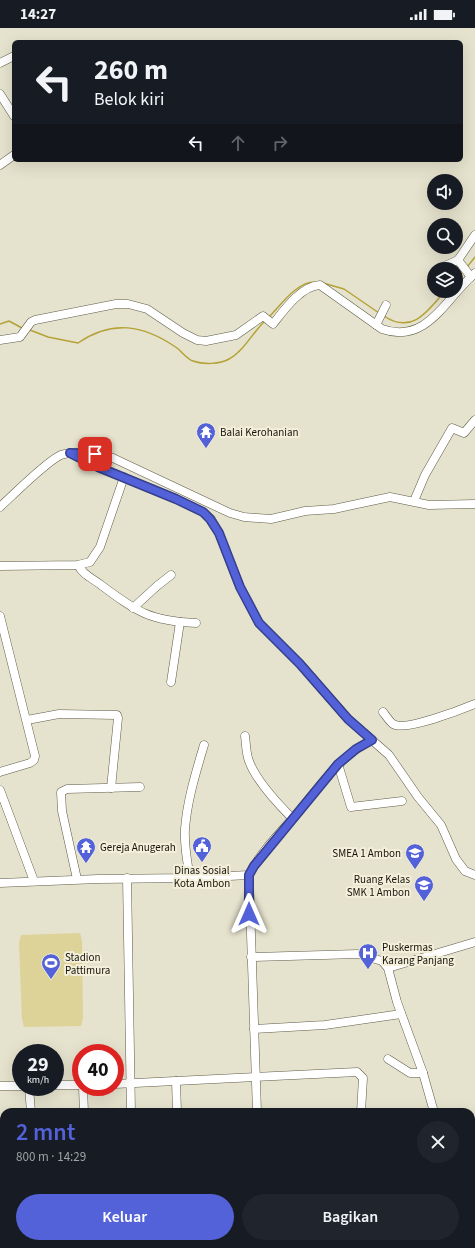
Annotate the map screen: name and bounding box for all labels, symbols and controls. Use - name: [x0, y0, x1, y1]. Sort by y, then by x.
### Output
- text: 14:27: [20, 4, 56, 25]
- text: 260 m: [94, 50, 168, 90]
- icon: left: [28, 56, 80, 108]
- text: Belok kiri: [94, 87, 164, 112]
- icon: left: [185, 132, 207, 154]
- icon: ahead: [227, 132, 249, 154]
- icon: right: [269, 132, 291, 154]
- map controls: [427, 174, 463, 298]
- button: sound: [427, 174, 463, 210]
- button: search: [427, 218, 463, 254]
- button: layers: [427, 262, 463, 298]
- temple icon: Balai Kerohanian: [195, 421, 217, 449]
- place label: Balai Kerohanian: [220, 425, 299, 440]
- pin: [78, 437, 112, 471]
- icon: arrive: [84, 443, 106, 465]
- public building icon: Dinas Sosial Kota Ambon: [191, 835, 213, 863]
- temple icon: Gereja Anugerah: [75, 836, 97, 864]
- place label: Gereja Anugerah: [100, 840, 176, 855]
- school or university icon: SMEA 1 Ambon: [404, 842, 426, 870]
- place label: SMEA 1 Ambon: [332, 846, 401, 861]
- place label: Dinas Sosial Kota Ambon: [174, 863, 230, 891]
- place label: Ruang Kelas SMK 1 Ambon: [347, 872, 410, 900]
- school or university icon: Ruang Kelas SMK 1 Ambon: [413, 874, 435, 902]
- position arrow: [228, 893, 270, 935]
- place label: Puskermas Karang Panjang: [382, 940, 454, 968]
- hospital icon: Puskermas Karang Panjang: [357, 942, 379, 970]
- place label: Stadion Pattimura: [65, 950, 110, 978]
- sports icon: Stadion Pattimura: [40, 952, 62, 980]
- speed limit sign: 40: [72, 1044, 124, 1096]
- text: 29: [27, 1051, 49, 1079]
- text: km/h: [27, 1073, 49, 1087]
- text: 2 mnt: [16, 1115, 75, 1150]
- button: close: [417, 1121, 459, 1163]
- text: 800 m · 14:29: [16, 1148, 86, 1166]
- button: Keluar: [16, 1194, 234, 1240]
- button: Bagikan: [242, 1194, 459, 1240]

